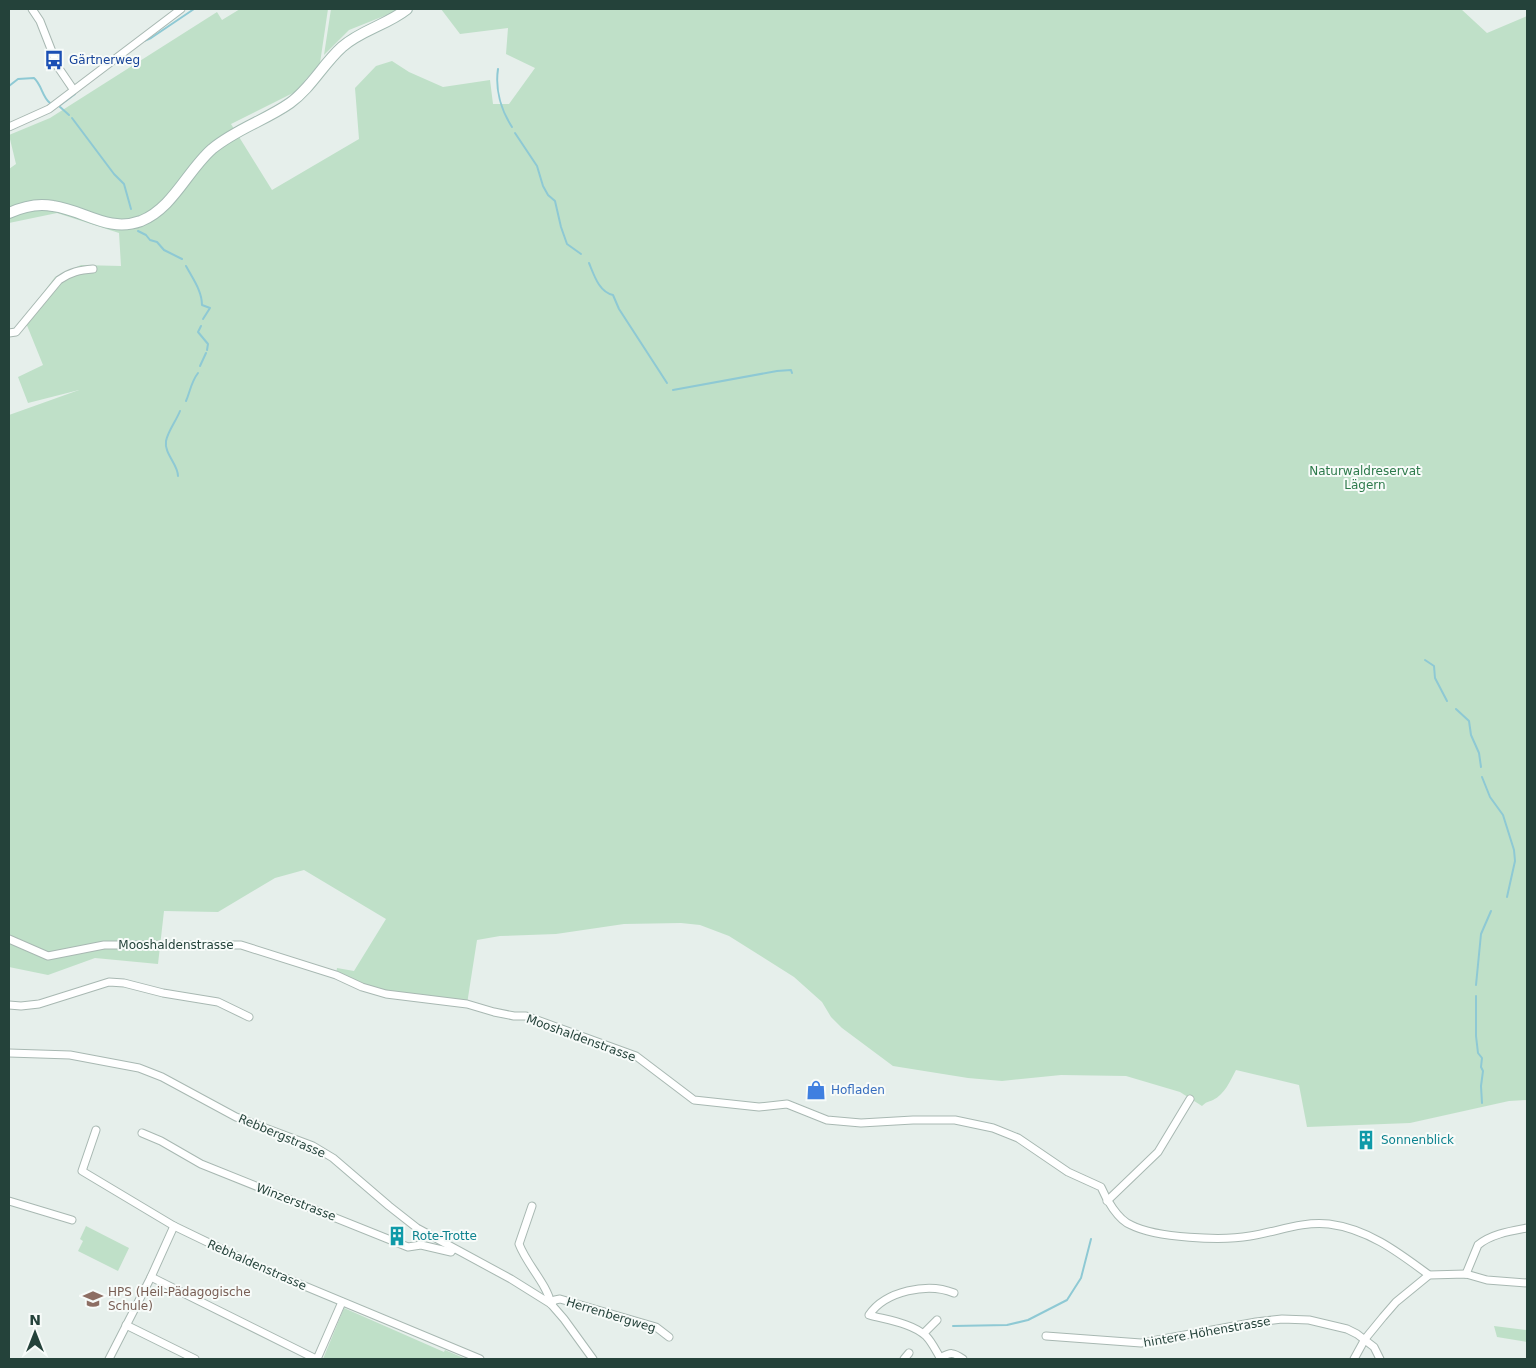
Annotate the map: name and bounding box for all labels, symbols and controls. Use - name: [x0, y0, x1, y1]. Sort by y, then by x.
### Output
- bus stop icon: Gärtnerweg: [43, 49, 65, 71]
- place label: Gärtnerweg: [69, 53, 140, 67]
- park label: Naturwaldreservat Lägern: [1309, 464, 1421, 492]
- street label: Mooshaldenstrasse: [118, 938, 234, 952]
- street label: Mooshaldenstrasse: [524, 1012, 638, 1064]
- shop icon: Hofladen: [805, 1079, 827, 1101]
- place label: Hofladen: [831, 1083, 885, 1097]
- street label: Rebbergstrasse: [236, 1111, 328, 1161]
- building icon: Sonnenblick: [1355, 1129, 1377, 1151]
- place label: Sonnenblick: [1381, 1133, 1454, 1147]
- street label: Winzerstrasse: [254, 1180, 338, 1224]
- building icon: Rote-Trotte: [386, 1225, 408, 1247]
- place label: Rote-Trotte: [412, 1229, 477, 1243]
- street label: Rebhaldenstrasse: [205, 1237, 309, 1293]
- place label: HPS (Heil-Pädagogische Schule): [108, 1285, 251, 1313]
- school or university icon: HPS (Heil-Pädagogische Schule): [82, 1288, 104, 1310]
- street label: Herrenbergweg: [565, 1295, 657, 1335]
- north arrow: [10, 1308, 60, 1358]
- text: N: [29, 1312, 41, 1328]
- street label: hintere Höhenstrasse: [1142, 1314, 1272, 1350]

